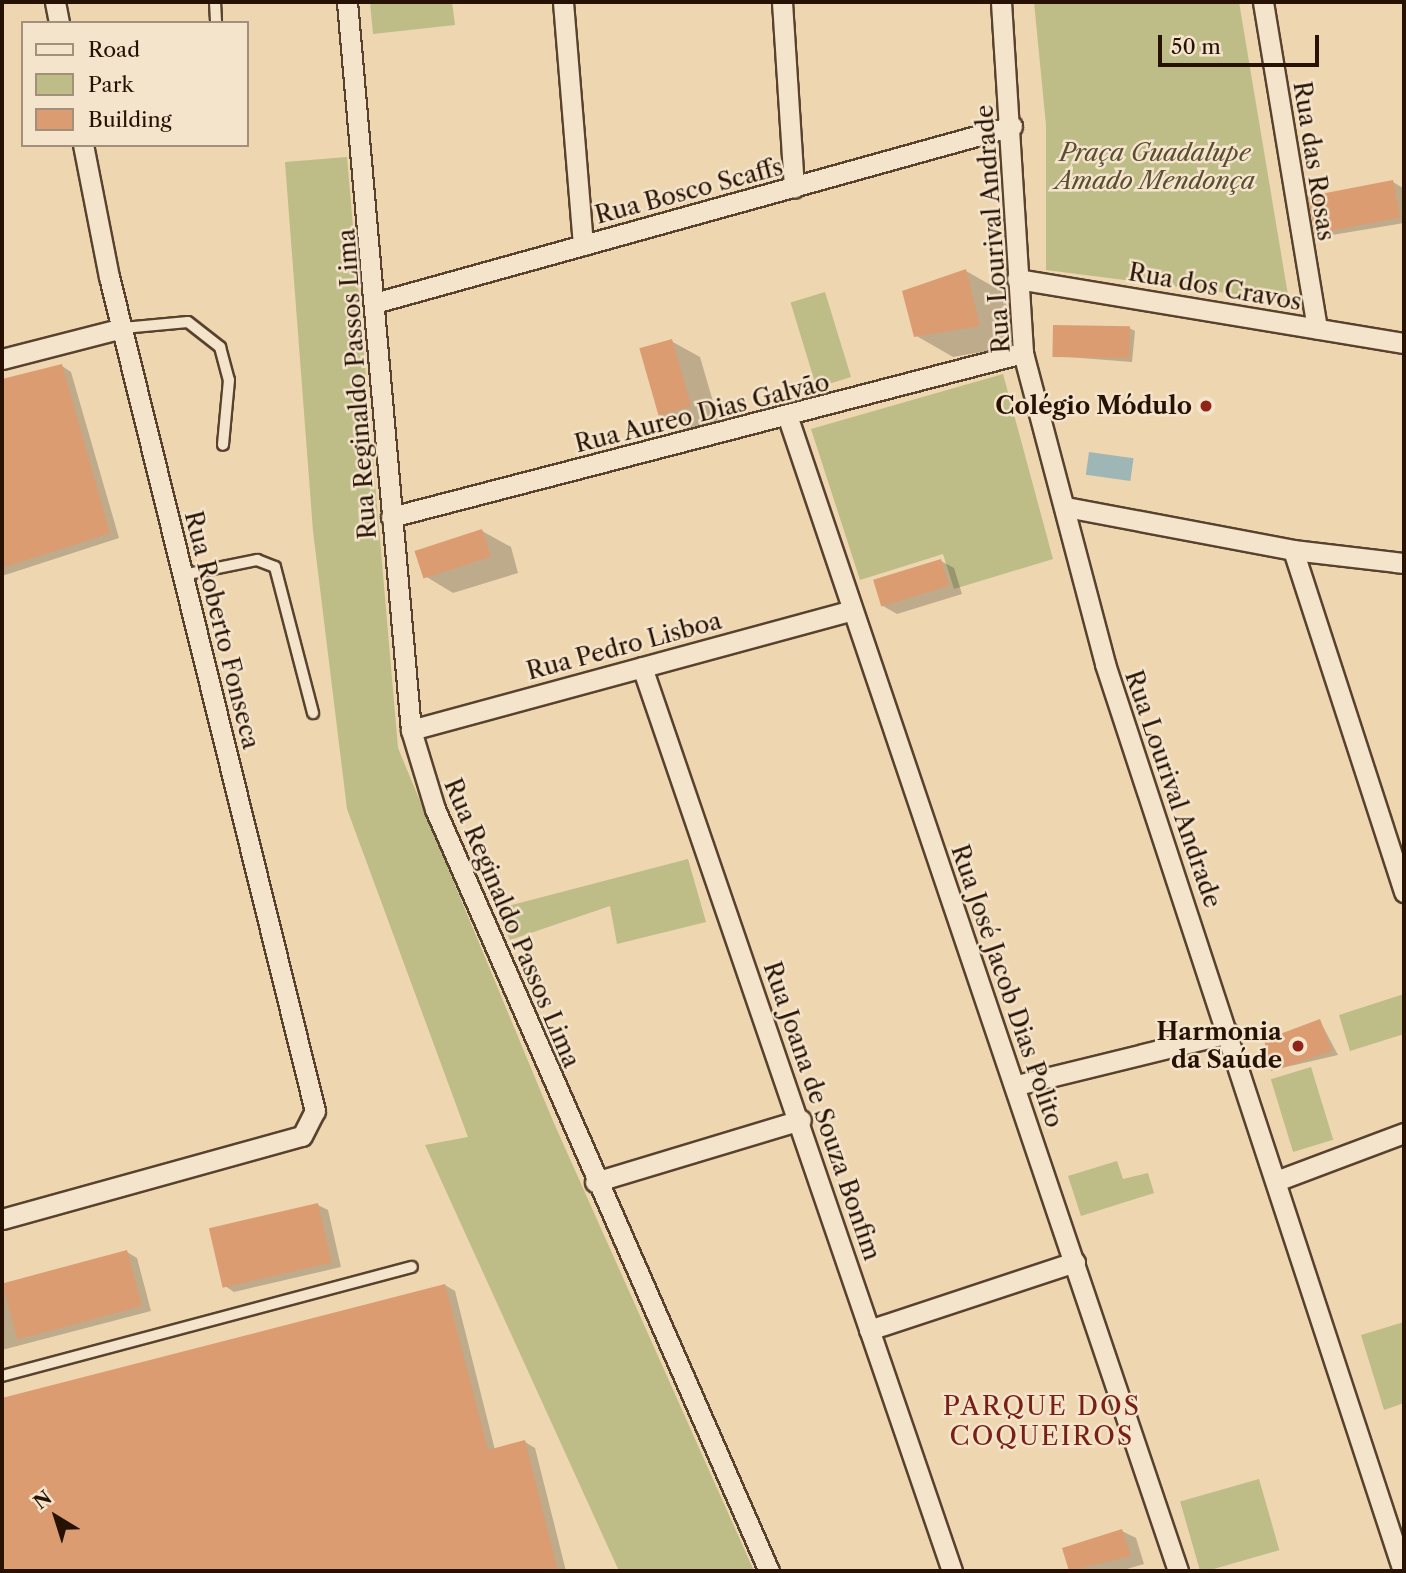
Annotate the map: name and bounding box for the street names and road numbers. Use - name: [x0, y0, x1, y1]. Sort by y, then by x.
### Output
- street label: Rua das Rosas: [1287, 79, 1341, 243]
- street label: Rua Lourival Andrade: [970, 103, 1016, 355]
- street label: Rua Bosco Scaffs: [592, 152, 786, 230]
- street label: Rua Reginaldo Passos Lima: [332, 228, 382, 540]
- street label: Rua dos Cravos: [1126, 258, 1304, 316]
- street label: Rua Aureo Dias Galvão: [571, 367, 833, 459]
- street label: Rua Roberto Fonseca: [178, 508, 266, 752]
- street label: Rua Pedro Lisboa: [523, 606, 725, 686]
- street label: Rua Lourival Andrade: [1119, 666, 1227, 912]
- street label: Rua Reginaldo Passos Lima: [438, 774, 586, 1072]
- street label: Rua José Jacob Dias Polito: [945, 841, 1069, 1131]
- street label: Rua Joana de Souza Bonfim: [757, 958, 887, 1264]

